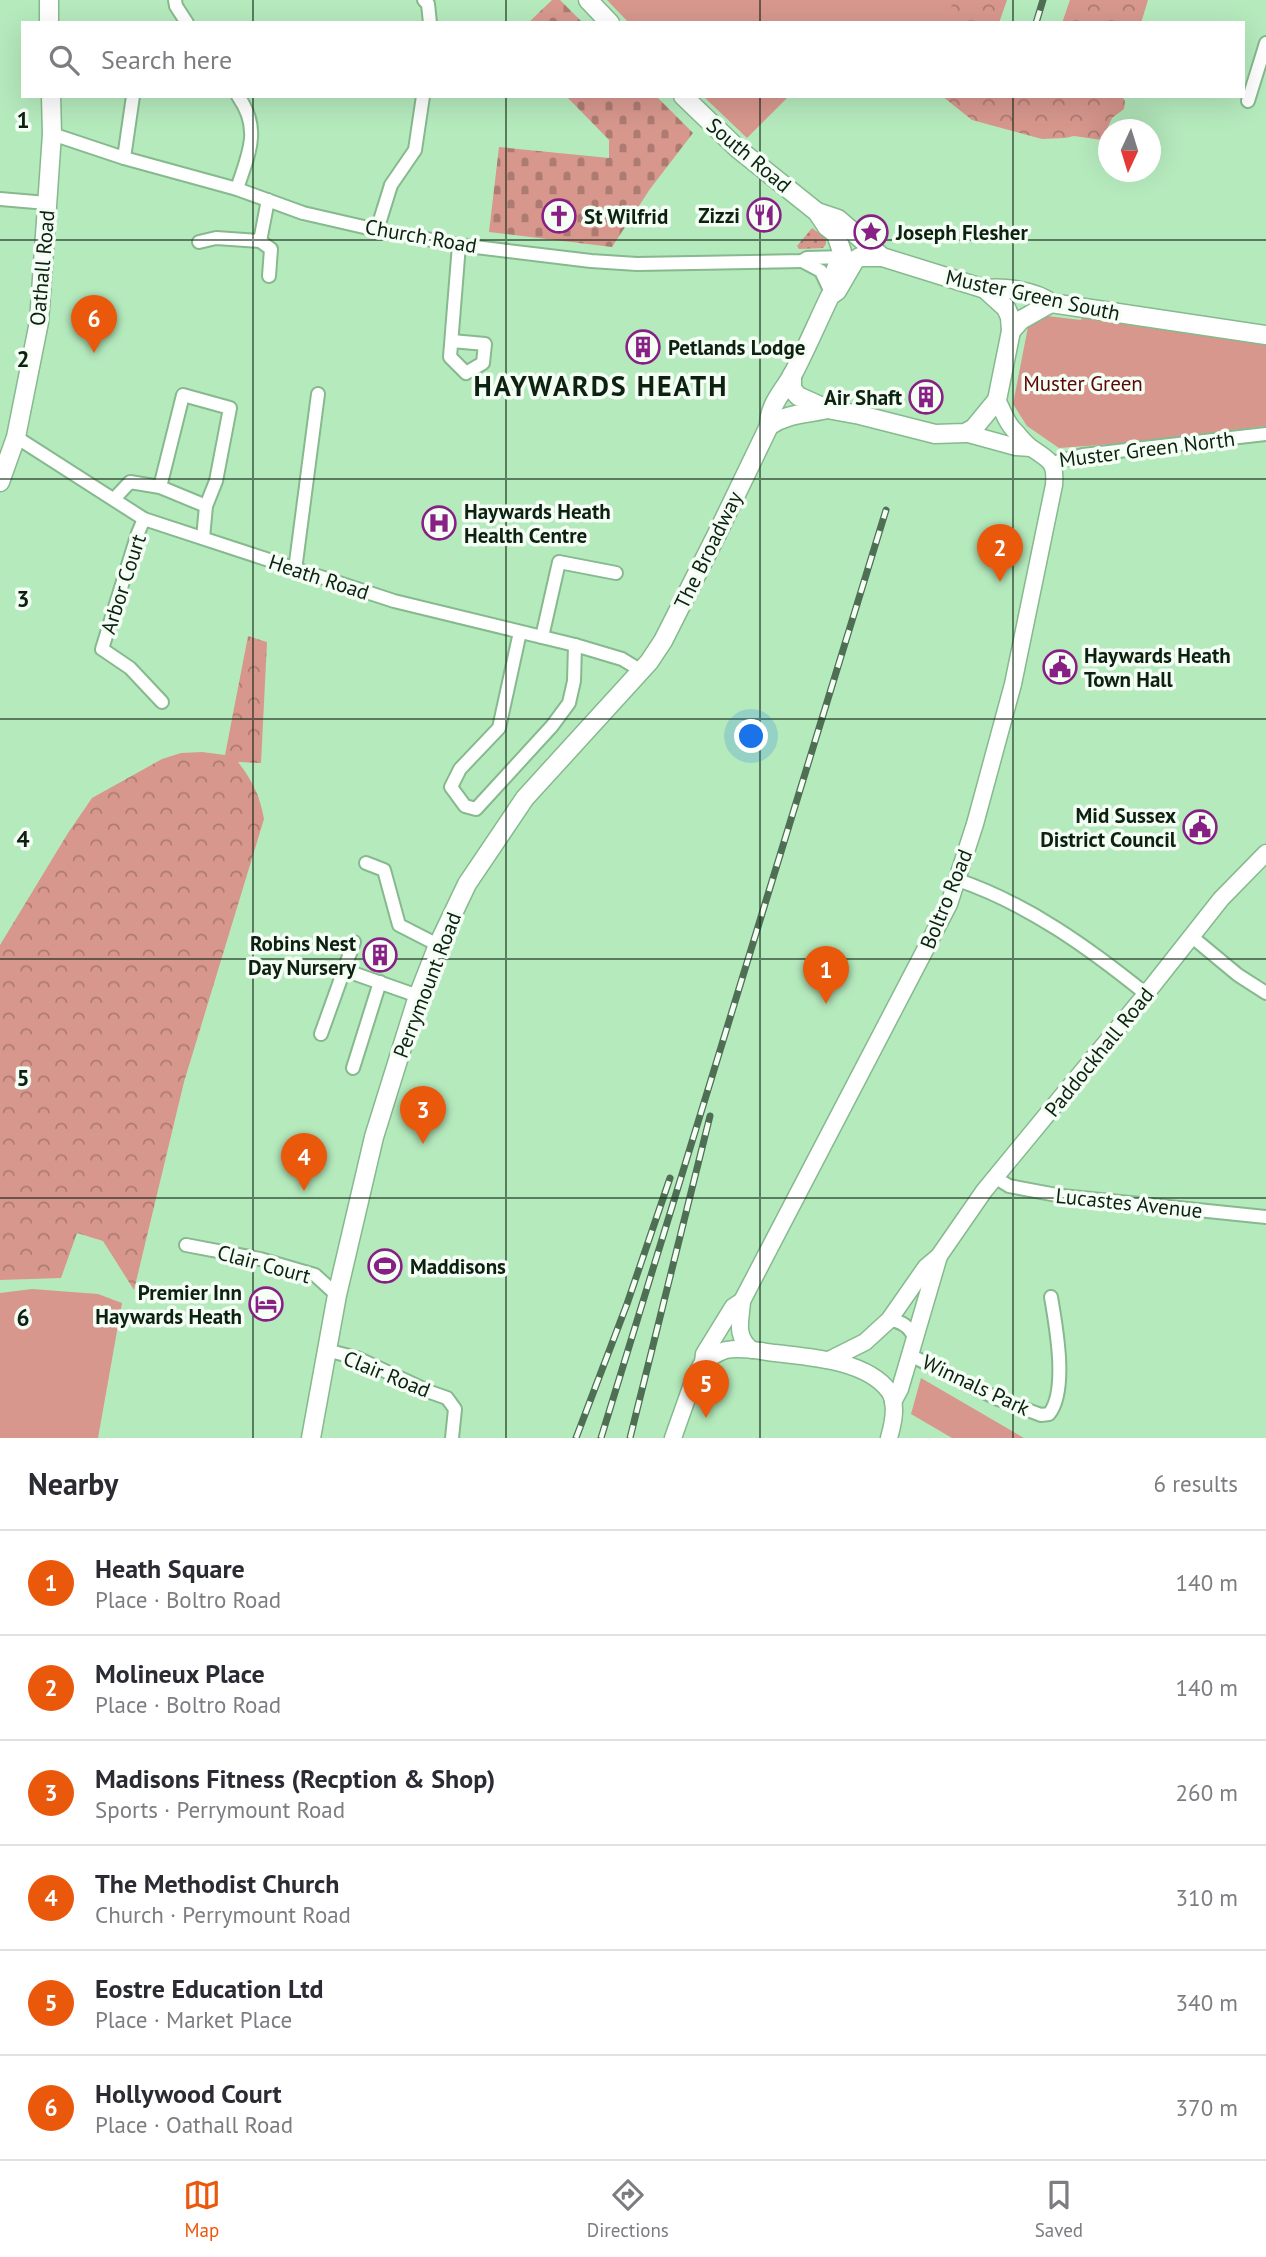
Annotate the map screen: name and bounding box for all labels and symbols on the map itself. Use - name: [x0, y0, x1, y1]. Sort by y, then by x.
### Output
- text: 1: [16, 105, 30, 134]
- street label: South Road: [701, 112, 797, 198]
- north arrow: [1098, 119, 1161, 182]
- restaurant icon: Zizzi: [745, 196, 783, 234]
- church icon: St Wilfrid: [540, 197, 578, 235]
- place label: Zizzi: [698, 202, 740, 229]
- place label: St Wilfrid: [584, 203, 668, 230]
- street label: Oathall Road: [23, 209, 61, 327]
- street label: Church Road: [363, 213, 479, 259]
- place icon: Joseph Flesher: [852, 213, 890, 251]
- place label: Joseph Flesher: [895, 219, 1028, 246]
- street label: Muster Green South: [943, 263, 1123, 327]
- pin: 6: [71, 295, 117, 353]
- building icon: Petlands Lodge: [624, 328, 662, 366]
- place label: Petlands Lodge: [668, 334, 805, 361]
- text: 2: [16, 344, 30, 373]
- district label: HAYWARDS HEATH: [474, 367, 728, 404]
- park label: Muster Green: [1023, 370, 1143, 397]
- building icon: Air Shaft: [907, 378, 945, 416]
- place label: Air Shaft: [824, 384, 903, 411]
- street label: Muster Green North: [1057, 425, 1237, 473]
- street label: The Broadway: [668, 487, 748, 613]
- place label: Haywards Heath Health Centre: [464, 498, 611, 549]
- hospital icon: Haywards Heath Health Centre: [420, 504, 458, 542]
- pin: 2: [977, 524, 1023, 582]
- street label: Arbor Court: [94, 531, 152, 637]
- street label: Heath Road: [265, 548, 373, 606]
- text: 3: [16, 584, 30, 613]
- place label: Haywards Heath Town Hall: [1084, 642, 1231, 693]
- public building icon: Haywards Heath Town Hall: [1041, 648, 1079, 686]
- your location: [734, 719, 768, 753]
- place label: Mid Sussex District Council: [1040, 802, 1177, 853]
- public building icon: Mid Sussex District Council: [1181, 808, 1219, 846]
- text: 4: [16, 824, 30, 853]
- street label: Boltro Road: [914, 845, 978, 953]
- street label: Perrymount Road: [387, 908, 467, 1062]
- place label: Robins Nest Day Nursery: [248, 930, 357, 981]
- building icon: Robins Nest Day Nursery: [361, 936, 399, 974]
- pin: 1: [803, 946, 849, 1004]
- street label: Paddockhall Road: [1038, 982, 1160, 1122]
- text: 5: [16, 1063, 30, 1092]
- pin: 3: [400, 1086, 446, 1144]
- pin: 4: [281, 1133, 327, 1191]
- street label: Lucastes Avenue: [1054, 1182, 1204, 1224]
- street label: Clair Court: [214, 1239, 314, 1289]
- sports icon: Maddisons: [366, 1247, 404, 1285]
- place label: Maddisons: [410, 1253, 506, 1280]
- place label: Premier Inn Haywards Heath: [95, 1279, 242, 1330]
- hotel icon: Premier Inn Haywards Heath: [247, 1285, 285, 1323]
- text: 6: [16, 1303, 30, 1332]
- street label: Clair Road: [340, 1344, 434, 1404]
- street label: Winnals Park: [918, 1348, 1034, 1422]
- pin: 5: [683, 1360, 729, 1418]

